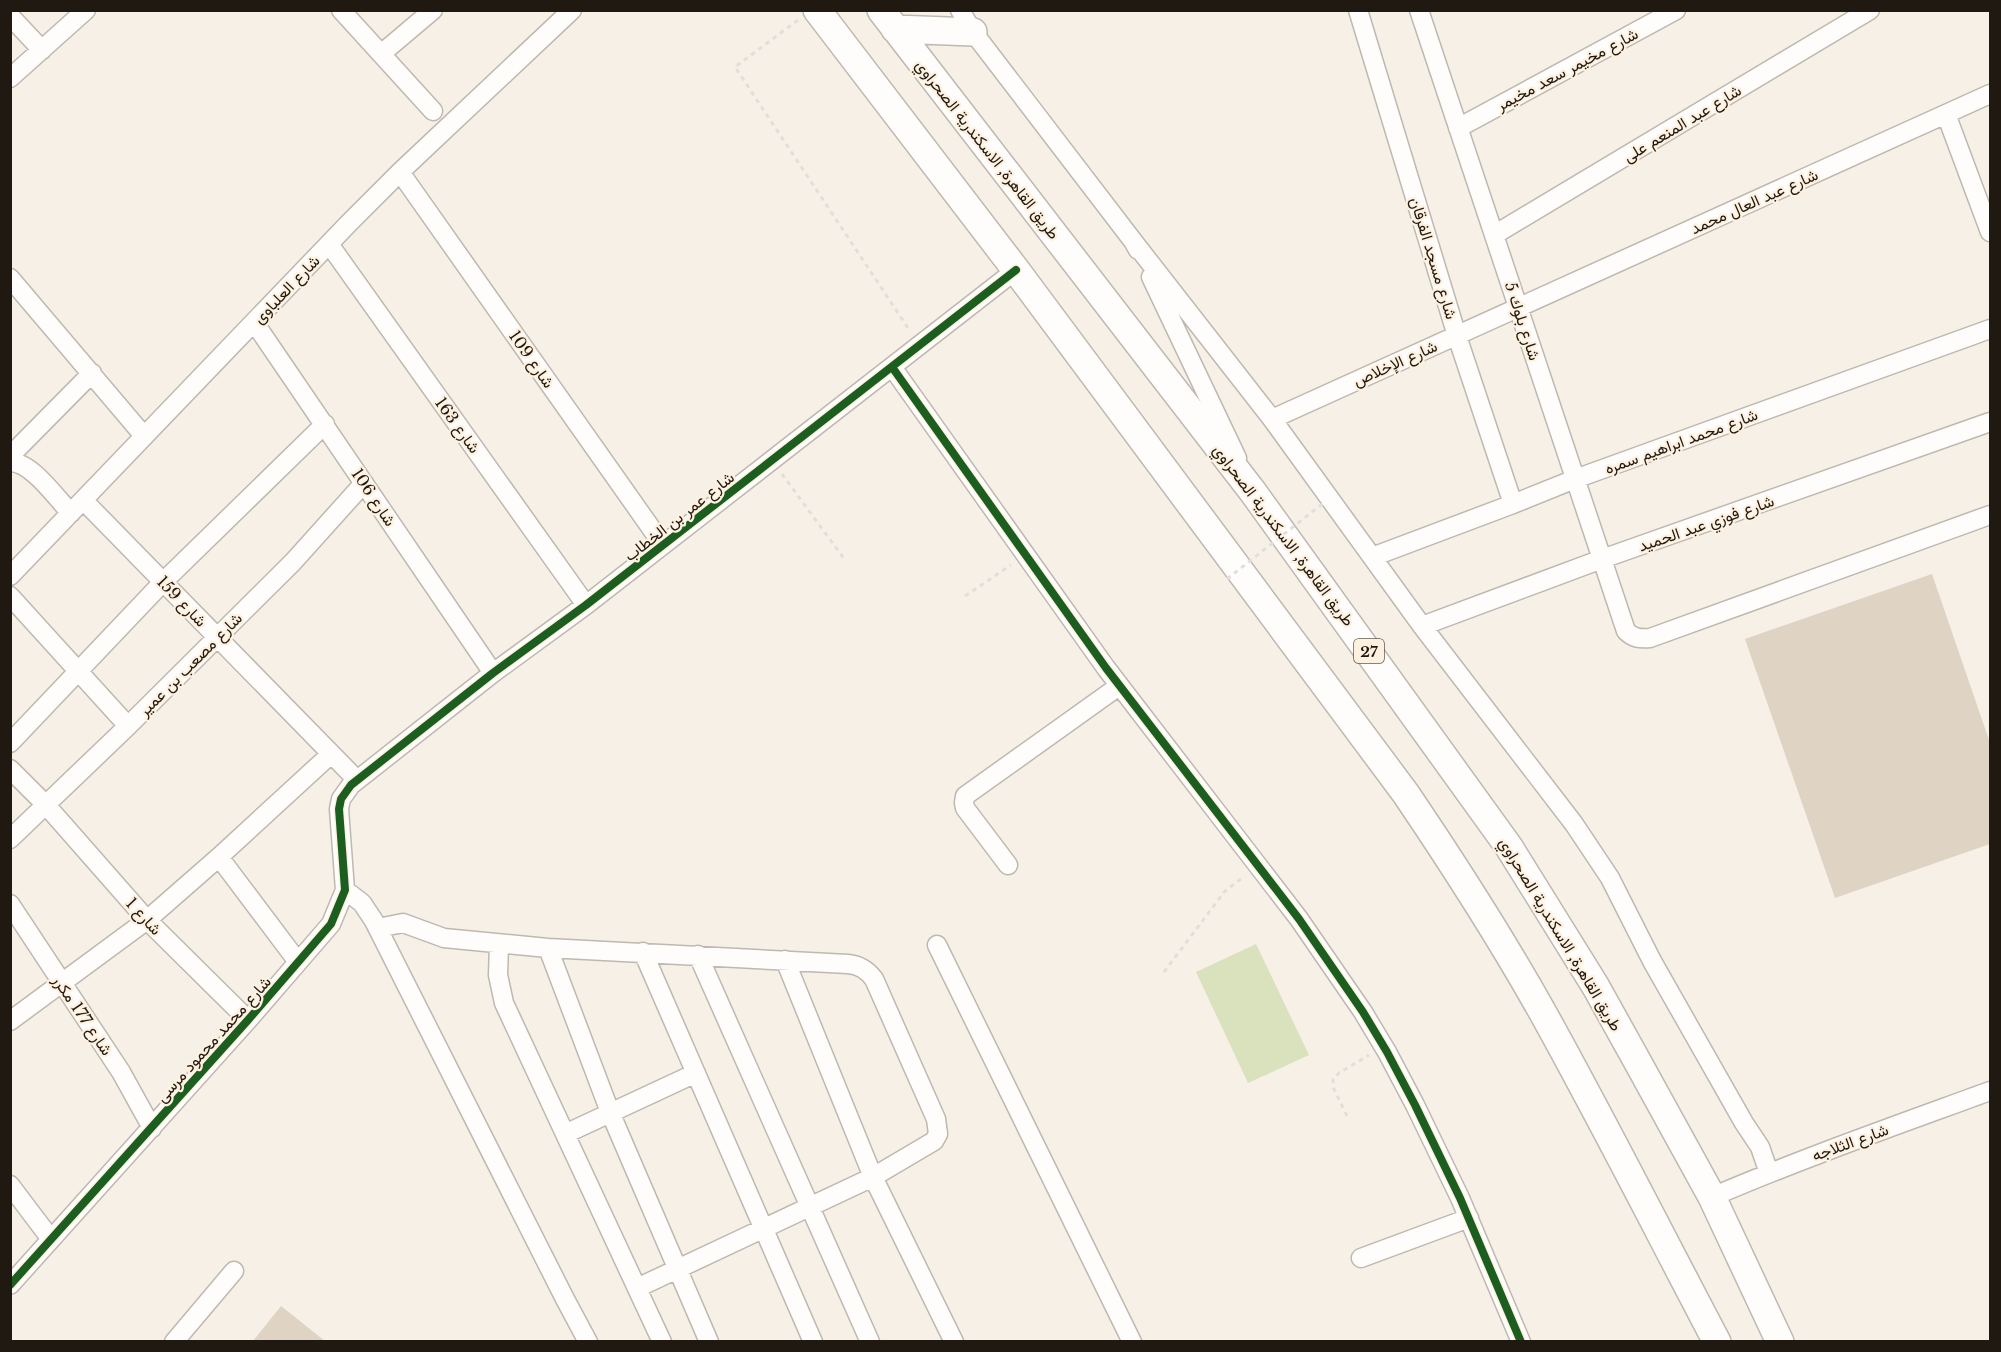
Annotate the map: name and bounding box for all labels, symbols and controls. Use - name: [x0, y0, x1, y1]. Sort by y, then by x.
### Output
- street label: شارع مخيمر سعد مخيمر: [1492, 23, 1642, 117]
- street label: طريق القاهرة, الاسكندرية الصحراوي: [908, 55, 1064, 245]
- street label: شارع عبد المنعم على: [1619, 80, 1746, 168]
- street label: شارع عبد العال محمد: [1687, 164, 1822, 240]
- street label: شارع مسجد الفرقان: [1404, 195, 1462, 322]
- street label: شارع العلباوى: [248, 251, 325, 329]
- street label: شارع بلوك 5: [1499, 279, 1545, 363]
- street label: شارع 109: [503, 326, 559, 393]
- street label: شارع الإخلاص: [1350, 336, 1441, 392]
- street label: شارع 163: [429, 393, 485, 458]
- street label: شارع محمد ابراهيم سمره: [1602, 404, 1761, 480]
- street label: طريق القاهرة, الاسكندرية الصحراوي: [1206, 440, 1359, 632]
- street label: شارع 106: [346, 464, 401, 531]
- street label: شارع عمر بن الخطاب: [620, 467, 739, 567]
- street label: شارع فوزي عبد الحميد: [1635, 490, 1778, 559]
- street label: شارع 159: [151, 571, 211, 632]
- street label: شارع مصعب بن عمير: [133, 608, 247, 722]
- road number: 27: [1354, 639, 1384, 663]
- street label: طريق القاهرة, الاسكندرية الصحراوي: [1492, 834, 1627, 1037]
- street label: شارع 1: [120, 893, 166, 940]
- street label: شارع 177 مكرر: [47, 970, 117, 1060]
- street label: شارع محمد محمود مرسى: [151, 972, 276, 1108]
- street label: شارع الثلاجه: [1809, 1119, 1892, 1167]

